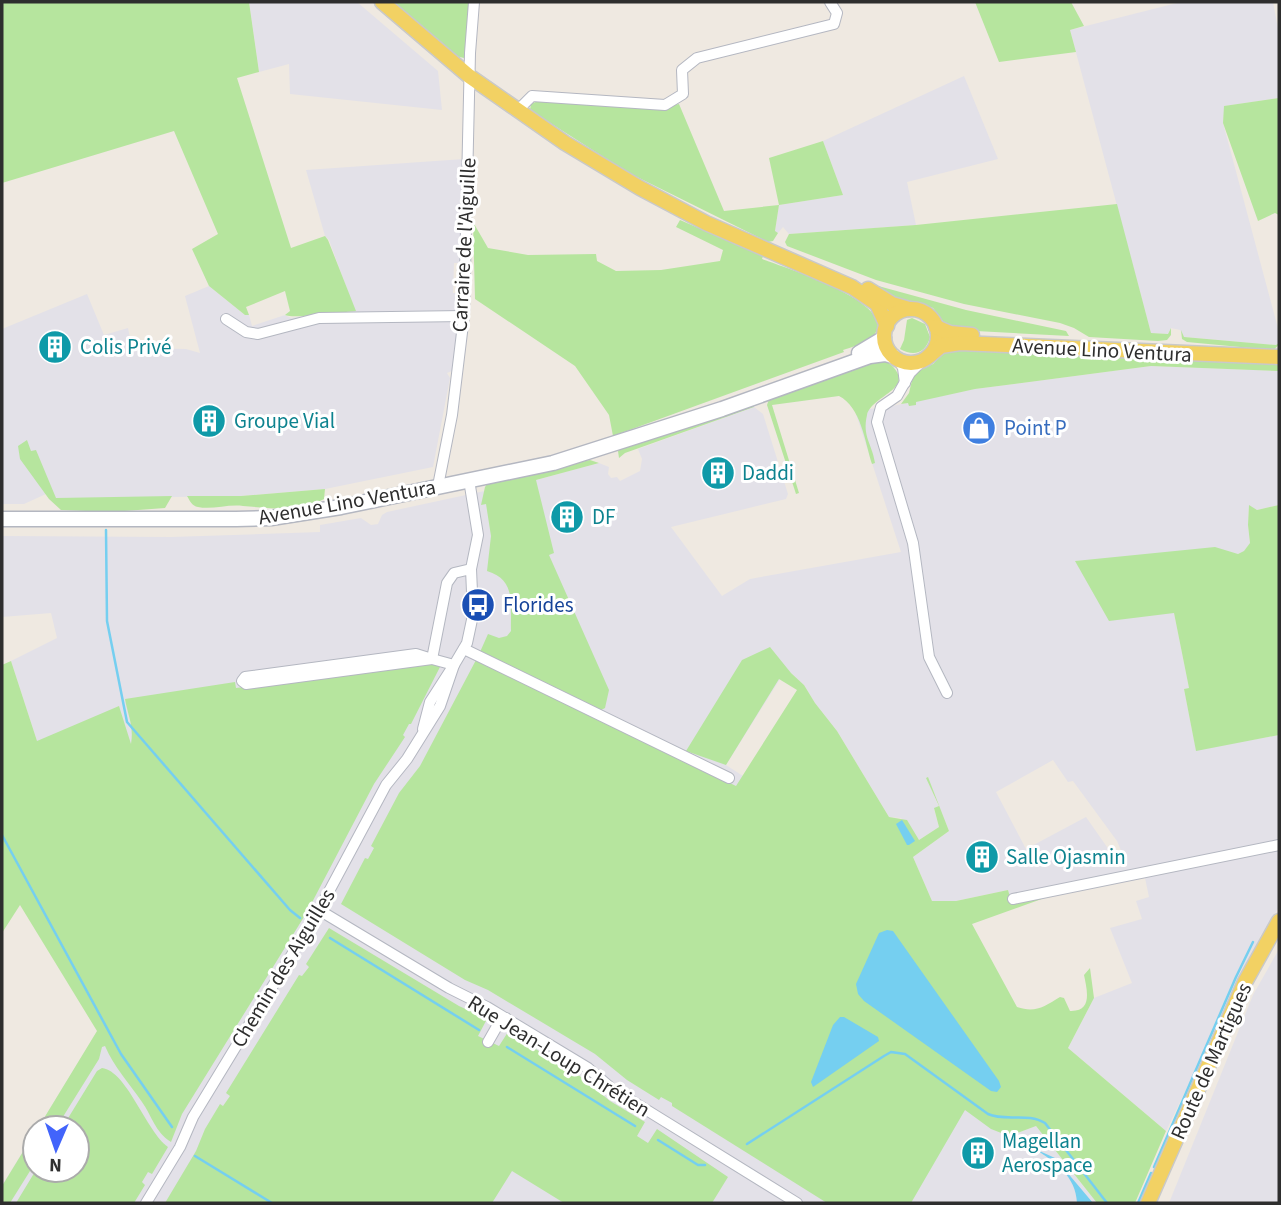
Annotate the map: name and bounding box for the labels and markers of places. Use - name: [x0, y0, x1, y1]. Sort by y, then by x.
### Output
- building icon: Colis Privé: [36, 328, 74, 366]
- place label: Colis Privé: [80, 332, 171, 362]
- building icon: Groupe Vial: [190, 402, 228, 440]
- place label: Groupe Vial: [234, 406, 335, 436]
- shop icon: Point P: [960, 409, 998, 447]
- place label: Point P: [1004, 413, 1067, 443]
- building icon: Daddi: [699, 454, 737, 492]
- place label: Daddi: [742, 458, 794, 488]
- building icon: DF: [548, 498, 586, 536]
- place label: DF: [592, 502, 615, 532]
- bus stop icon: Florides: [459, 586, 497, 624]
- place label: Florides: [503, 590, 574, 620]
- building icon: Salle Ojasmin: [963, 838, 1001, 876]
- place label: Salle Ojasmin: [1006, 842, 1126, 872]
- place label: Magellan Aerospace: [1002, 1126, 1093, 1180]
- building icon: Magellan Aerospace: [959, 1134, 997, 1172]

